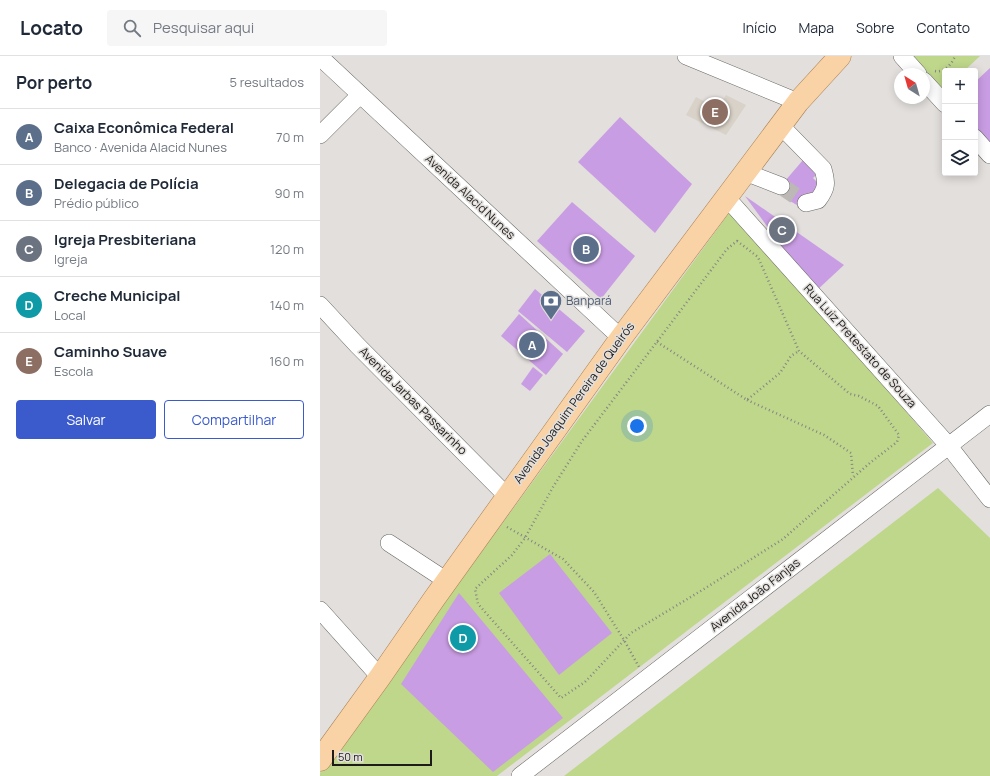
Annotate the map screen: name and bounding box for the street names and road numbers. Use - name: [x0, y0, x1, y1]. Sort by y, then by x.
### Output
- street label: Avenida Alacid Nunes: [422, 150, 519, 243]
- street label: Rua Luiz Pretestato de Souza: [800, 280, 921, 411]
- street label: Avenida Joaquim Pereira de Queirós: [511, 320, 637, 486]
- street label: Avenida Jarbas Passarinho: [356, 343, 471, 458]
- street label: Avenida João Fanjas: [706, 554, 803, 635]

